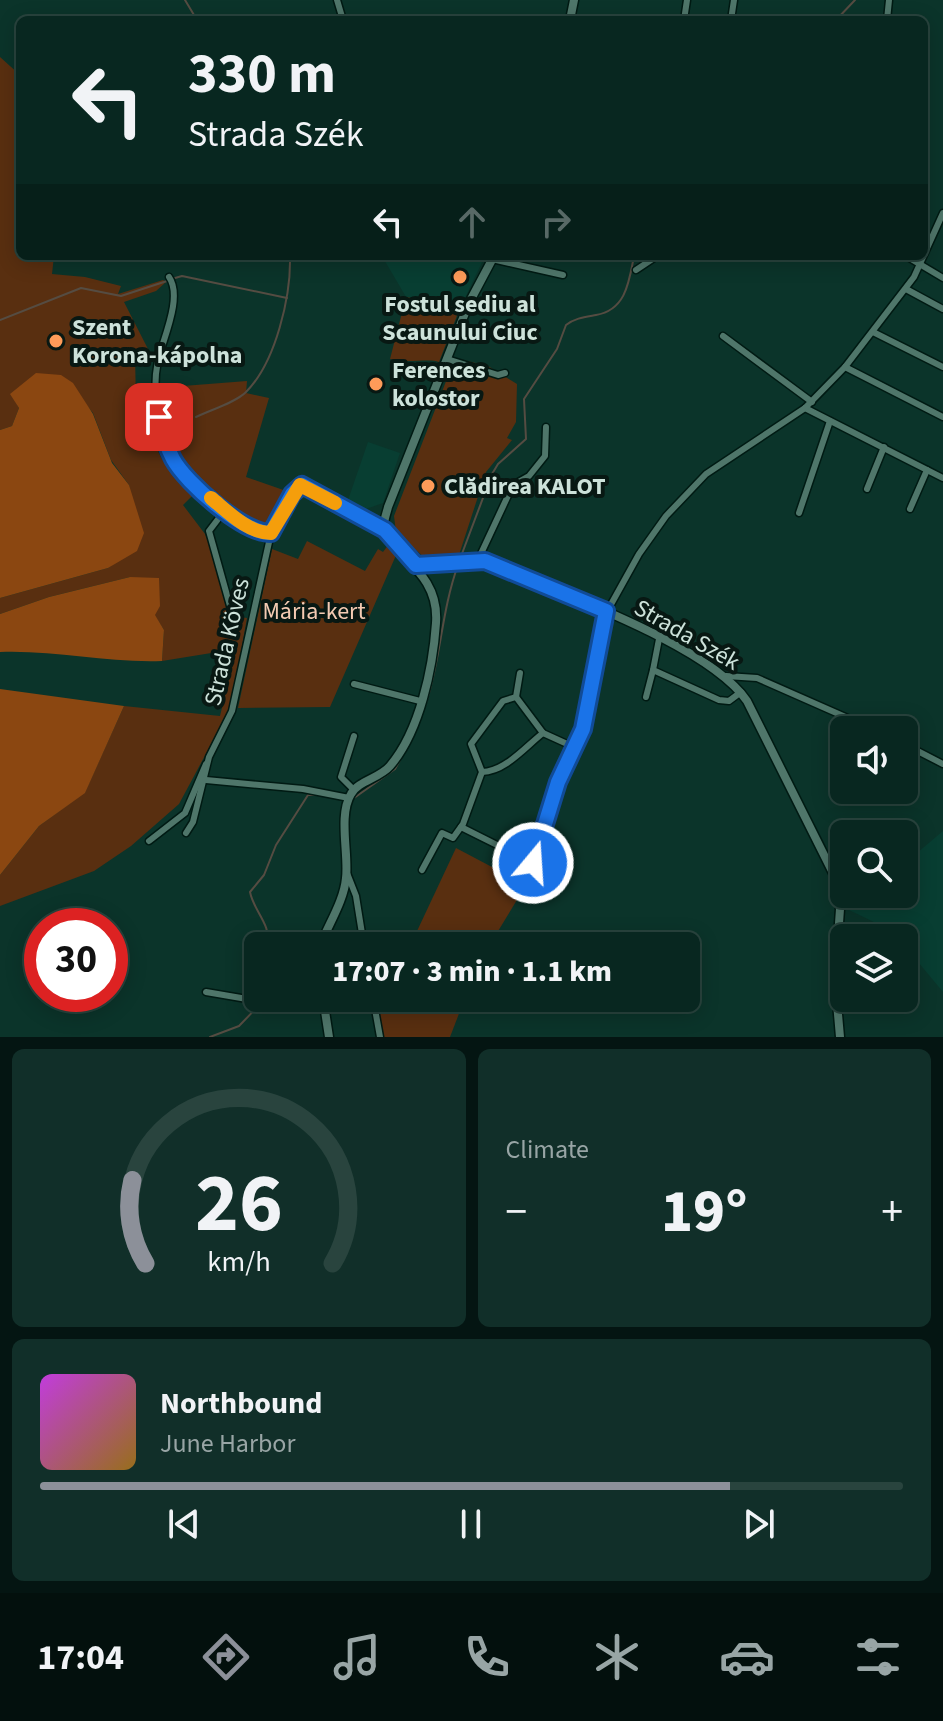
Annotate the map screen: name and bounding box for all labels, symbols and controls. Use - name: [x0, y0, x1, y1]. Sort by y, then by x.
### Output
- text: 330 m: [188, 35, 336, 114]
- icon: left: [56, 48, 160, 152]
- text: Strada Szék: [188, 109, 364, 160]
- icon: left: [366, 200, 410, 244]
- icon: ahead: [450, 200, 494, 244]
- icon: right: [534, 200, 578, 244]
- marker: Fostul sediu al Scaunului Ciuc: [451, 268, 469, 286]
- place label: Fostul sediu al Scaunului Ciuc: [382, 287, 538, 350]
- place label: Szent Korona-kápolna: [72, 310, 243, 373]
- marker: Szent Korona-kápolna: [47, 332, 65, 350]
- place label: Ferences kolostor: [392, 353, 486, 416]
- marker: Ferences kolostor: [367, 375, 385, 393]
- pin: [125, 383, 193, 451]
- icon: arrive: [137, 395, 181, 439]
- place label: Clădirea KALOT: [444, 469, 606, 504]
- marker: Clădirea KALOT: [419, 477, 437, 495]
- street label: Strada Köves: [195, 575, 259, 709]
- street label: Strada Szék: [628, 591, 747, 679]
- park label: Mária-kert: [262, 594, 366, 629]
- map controls: [830, 716, 918, 1012]
- button: sound: [830, 716, 918, 804]
- button: search: [830, 820, 918, 908]
- position arrow: [491, 821, 575, 905]
- speed limit sign: 30: [24, 908, 128, 1012]
- button: layers: [830, 924, 918, 1012]
- text: 17:07 · 3 min · 1.1 km: [332, 950, 612, 993]
- text: Climate: [506, 1131, 589, 1168]
- text: 26: [195, 1145, 283, 1263]
- text: 19°: [661, 1170, 747, 1255]
- text: −: [506, 1181, 527, 1244]
- text: +: [881, 1181, 903, 1244]
- text: km/h: [207, 1242, 270, 1282]
- text: Northbound: [160, 1382, 322, 1425]
- text: June Harbor: [160, 1425, 296, 1462]
- icon: previous: [162, 1502, 206, 1546]
- icon: pause: [449, 1502, 493, 1546]
- icon: next: [737, 1502, 781, 1546]
- icon: directions: [198, 1629, 254, 1685]
- icon: music: [329, 1629, 385, 1685]
- icon: phone: [459, 1629, 515, 1685]
- icon: climate: [589, 1629, 645, 1685]
- icon: car: [719, 1629, 775, 1685]
- icon: filters: [850, 1629, 906, 1685]
- text: 17:04: [37, 1632, 124, 1683]

